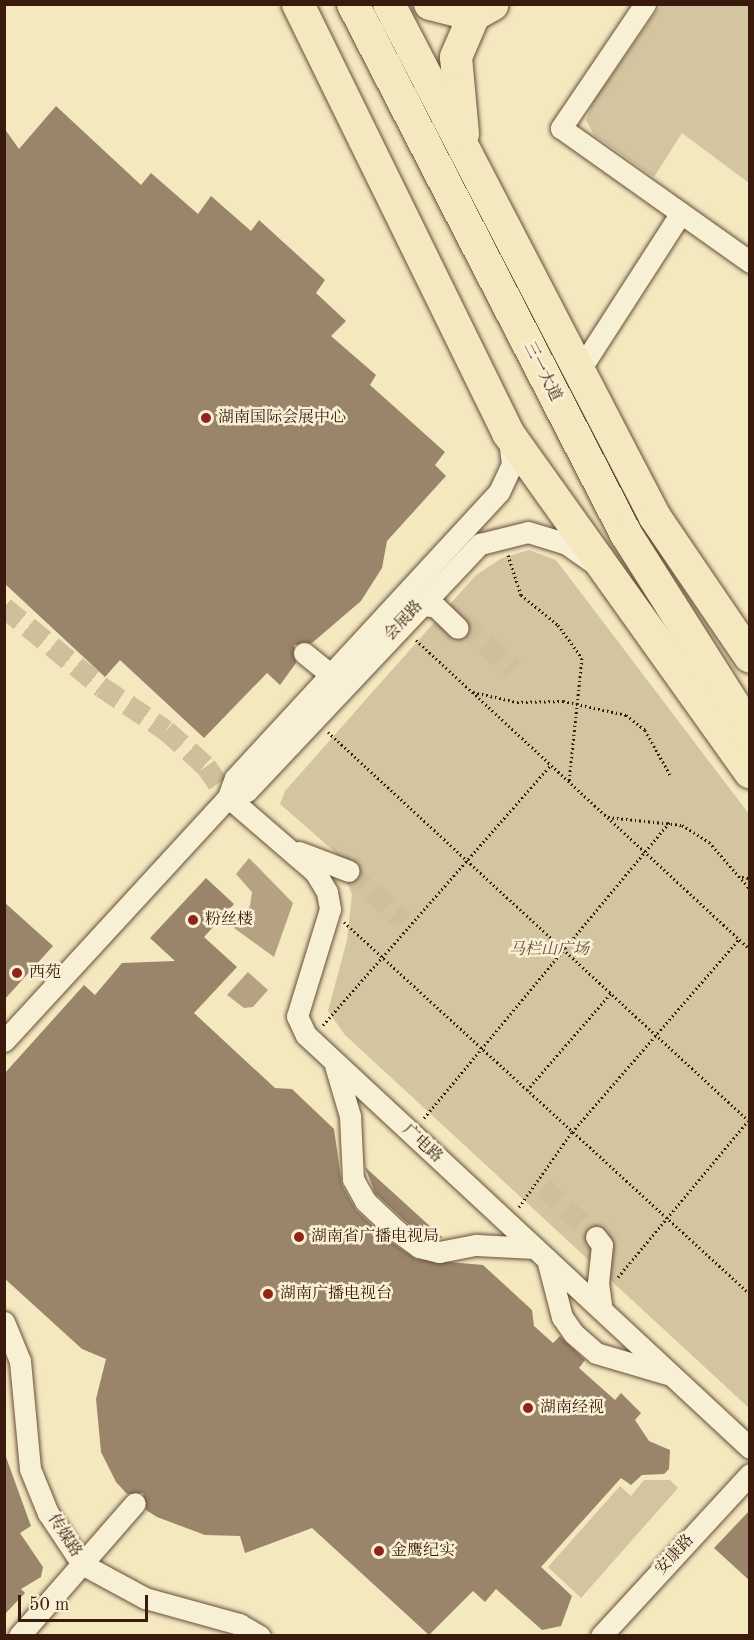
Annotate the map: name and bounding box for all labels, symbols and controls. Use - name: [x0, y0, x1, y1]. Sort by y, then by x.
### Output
- street label: 三一大道: [519, 339, 565, 405]
- place label: 湖南国际会展中心: [218, 408, 346, 428]
- marker: 湖南国际会展中心: [199, 411, 213, 425]
- street label: 会展路: [381, 597, 427, 645]
- place label: 粉丝楼: [205, 910, 253, 930]
- marker: 粉丝楼: [186, 913, 200, 927]
- park label: 马栏山广场: [509, 940, 589, 960]
- place label: 西苑: [29, 963, 61, 983]
- marker: 西苑: [10, 966, 24, 980]
- street label: 广电路: [398, 1121, 446, 1167]
- place label: 湖南省广播电视局: [311, 1227, 439, 1247]
- marker: 湖南省广播电视局: [292, 1230, 306, 1244]
- place label: 湖南广播电视台: [280, 1284, 392, 1304]
- marker: 湖南广播电视台: [261, 1287, 275, 1301]
- place label: 湖南经视: [540, 1398, 604, 1418]
- marker: 湖南经视: [521, 1401, 535, 1415]
- street label: 传媒路: [43, 1511, 85, 1561]
- street label: 安康路: [652, 1531, 698, 1579]
- place label: 金鹰纪实: [391, 1541, 455, 1561]
- marker: 金鹰纪实: [372, 1544, 386, 1558]
- scale bar: [21, 1583, 152, 1621]
- text: 50 m: [29, 1596, 69, 1614]

